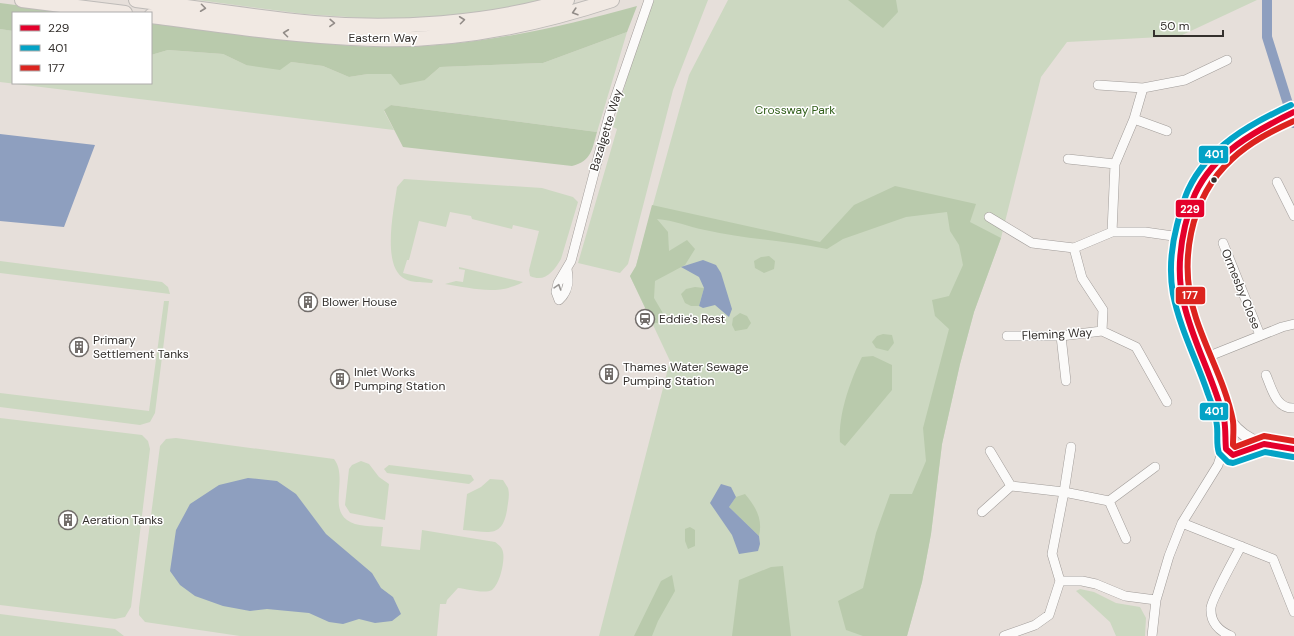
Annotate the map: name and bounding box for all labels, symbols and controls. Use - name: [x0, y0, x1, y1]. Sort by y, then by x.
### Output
- one-way arrow: [200, 4, 206, 13]
- one-way arrow: [572, 7, 579, 16]
- legend: [12, 12, 152, 84]
- scale bar: [1154, 12, 1223, 38]
- one-way arrow: [458, 16, 465, 25]
- text: 50 m: [1160, 18, 1189, 34]
- one-way arrow: [329, 19, 335, 28]
- text: 229: [48, 20, 69, 36]
- one-way arrow: [283, 28, 289, 37]
- street label: Eastern Way: [349, 30, 418, 46]
- text: 401: [48, 40, 67, 56]
- text: 177: [48, 60, 65, 76]
- street label: Bazalgette Way: [586, 87, 626, 173]
- park label: Crossway Park: [755, 102, 835, 118]
- line badge: 401: [1198, 145, 1229, 164]
- text: 401: [1205, 147, 1223, 161]
- unlabelled marker: [1209, 175, 1219, 185]
- line badge: 229: [1175, 199, 1205, 218]
- text: 229: [1180, 202, 1200, 216]
- street label: Ormesby Close: [1218, 246, 1264, 332]
- one-way arrow: [553, 283, 562, 290]
- line badge: 177: [1175, 286, 1206, 305]
- text: 177: [1182, 288, 1198, 302]
- building icon: Blower House: [297, 291, 319, 313]
- place label: Blower House: [322, 294, 397, 310]
- station icon: Eddie's Rest: [634, 308, 656, 330]
- place label: Eddie's Rest: [659, 311, 725, 327]
- street label: Fleming Way: [1021, 324, 1093, 344]
- place label: Primary Settlement Tanks: [93, 332, 189, 362]
- building icon: Primary Settlement Tanks: [68, 336, 90, 358]
- place label: Thames Water Sewage Pumping Station: [623, 359, 749, 389]
- building icon: Thames Water Sewage Pumping Station: [598, 363, 620, 385]
- place label: Inlet Works Pumping Station: [354, 364, 445, 394]
- building icon: Inlet Works Pumping Station: [329, 368, 351, 390]
- line badge: 401: [1199, 402, 1229, 421]
- text: 401: [1205, 404, 1223, 418]
- building icon: Aeration Tanks: [57, 509, 79, 531]
- place label: Aeration Tanks: [82, 512, 163, 528]

